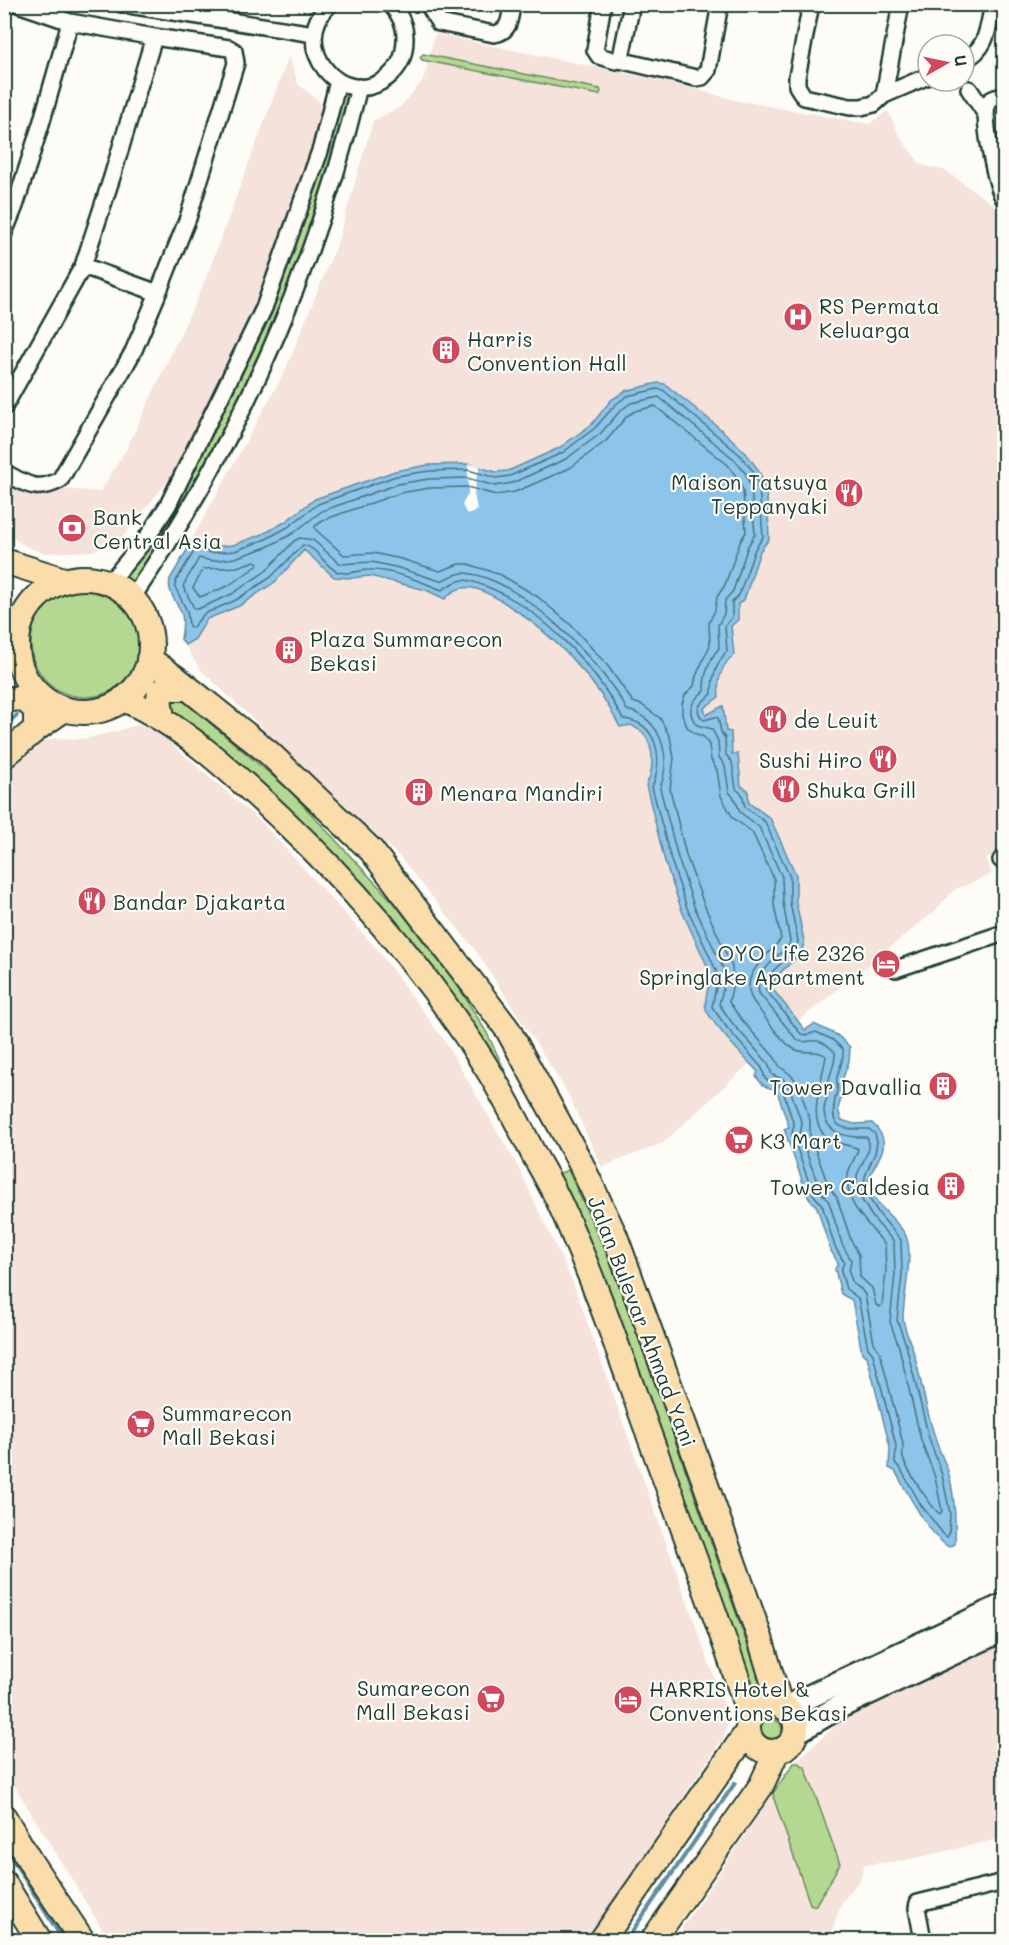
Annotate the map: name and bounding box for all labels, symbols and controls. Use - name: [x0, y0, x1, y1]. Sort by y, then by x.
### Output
- north arrow: [916, 33, 976, 93]
- text: U: [950, 53, 973, 68]
- place label: RS Permata Keluarga: [819, 292, 940, 343]
- hospital icon: RS Permata Keluarga: [782, 301, 814, 333]
- place label: Harris Convention Hall: [467, 325, 627, 376]
- building icon: Harris Convention Hall: [430, 334, 462, 366]
- place label: Maison Tatsuya Teppanyaki: [671, 468, 828, 519]
- restaurant icon: Maison Tatsuya Teppanyaki: [833, 477, 865, 509]
- place label: Bank Central Asia: [93, 503, 222, 554]
- bank icon: Bank Central Asia: [56, 512, 88, 544]
- place label: Plaza Summarecon Bekasi: [310, 625, 503, 676]
- building icon: Plaza Summarecon Bekasi: [273, 634, 305, 666]
- restaurant icon: de Leuit: [757, 703, 789, 735]
- place label: de Leuit: [794, 706, 878, 733]
- restaurant icon: Sushi Hiro: [867, 743, 899, 775]
- place label: Sushi Hiro: [759, 746, 862, 773]
- restaurant icon: Shuka Grill: [770, 773, 802, 805]
- building icon: Menara Mandiri: [403, 776, 435, 808]
- place label: Shuka Grill: [807, 776, 916, 803]
- place label: Menara Mandiri: [440, 779, 603, 806]
- restaurant icon: Bandar Djakarta: [76, 885, 108, 917]
- place label: Bandar Djakarta: [113, 888, 286, 915]
- place label: OYO Life 2326 Springlake Apartment: [639, 939, 865, 990]
- hotel icon: OYO Life 2326 Springlake Apartment: [870, 948, 902, 980]
- building icon: Tower Davallia: [927, 1070, 959, 1102]
- place label: Tower Davallia: [770, 1073, 922, 1100]
- supermarket icon: K3 Mart: [723, 1124, 755, 1156]
- place label: K3 Mart: [760, 1127, 841, 1154]
- building icon: Tower Caldesia: [935, 1170, 967, 1202]
- place label: Tower Caldesia: [770, 1173, 930, 1200]
- street label: Jalan Bulevar Ahmad Yani: [583, 1192, 703, 1450]
- place label: Summarecon Mall Bekasi: [162, 1399, 292, 1450]
- supermarket icon: Summarecon Mall Bekasi: [125, 1408, 157, 1440]
- place label: Sumarecon Mall Bekasi: [356, 1674, 470, 1725]
- place label: HARRIS Hotel & Conventions Bekasi: [649, 1675, 847, 1726]
- supermarket icon: Sumarecon Mall Bekasi: [475, 1683, 507, 1715]
- hotel icon: HARRIS Hotel & Conventions Bekasi: [612, 1684, 644, 1716]

